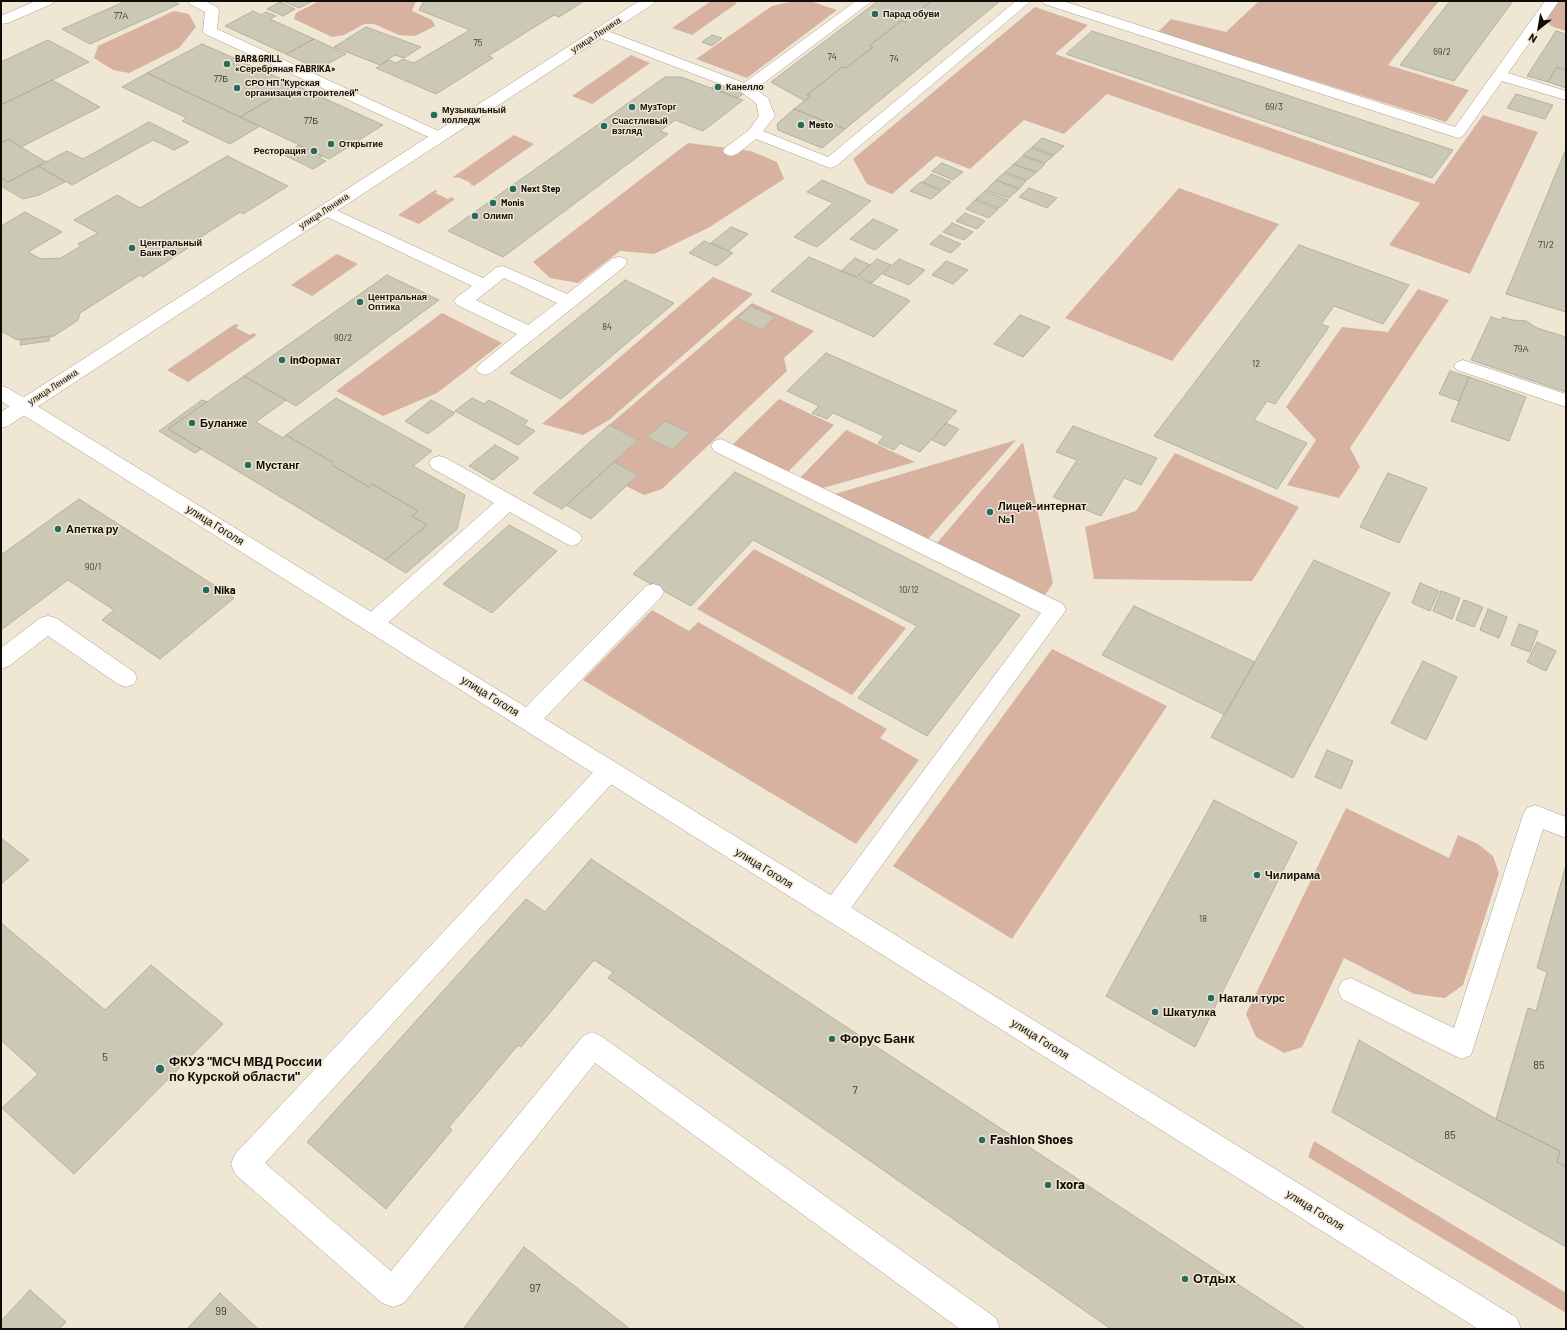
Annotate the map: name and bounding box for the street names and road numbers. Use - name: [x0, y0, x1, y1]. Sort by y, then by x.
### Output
- street label: улица Ленина: [569, 15, 623, 55]
- street label: улица Ленина: [297, 191, 351, 231]
- street label: улица Ленина: [26, 367, 80, 407]
- street label: улица Гоголя: [184, 502, 246, 548]
- street label: улица Гоголя: [459, 673, 521, 719]
- street label: улица Гоголя: [733, 845, 795, 891]
- street label: улица Гоголя: [1009, 1016, 1071, 1062]
- street label: улица Гоголя: [1284, 1187, 1346, 1233]

